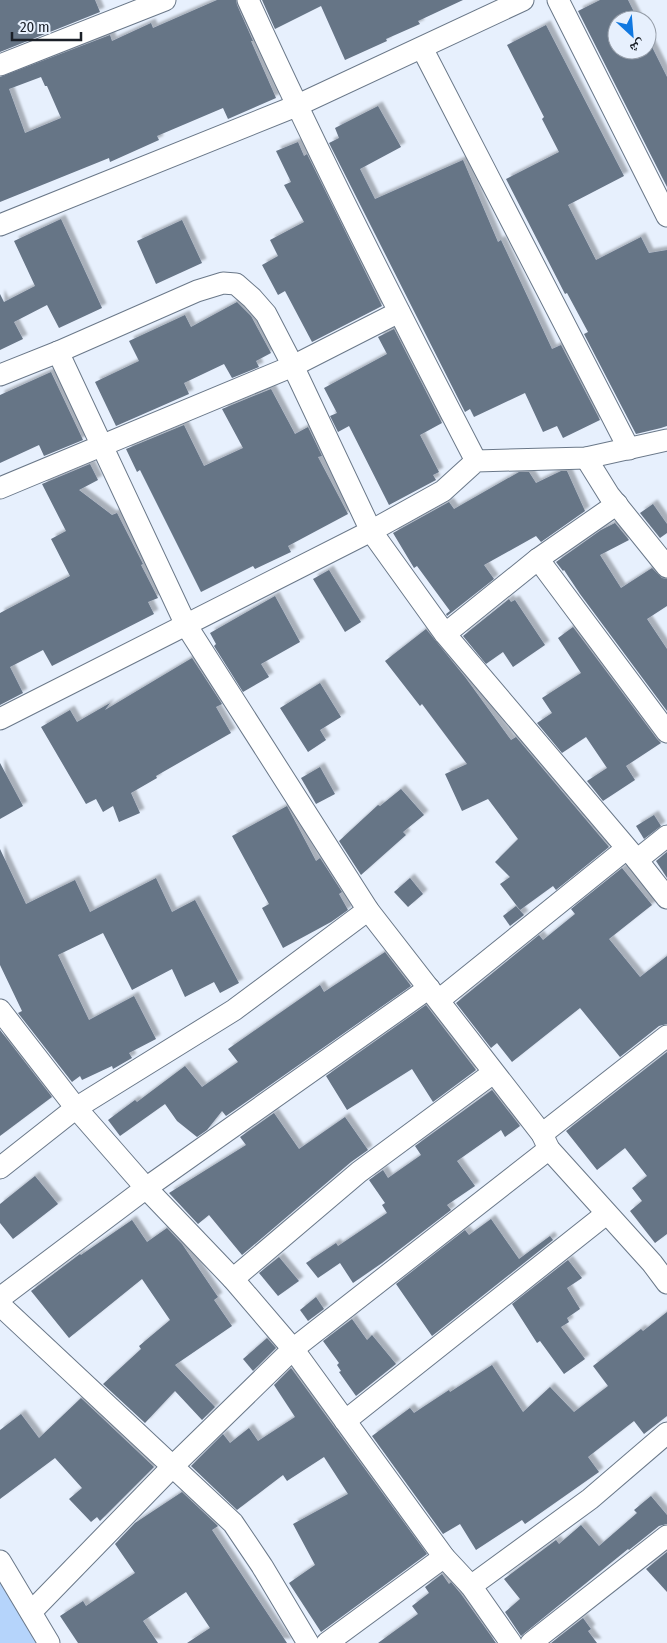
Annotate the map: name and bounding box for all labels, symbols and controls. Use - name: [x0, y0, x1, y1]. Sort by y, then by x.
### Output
- scale bar: [12, 10, 81, 42]
- north arrow: [607, 10, 657, 60]
- text: 20 m: [20, 18, 50, 36]
- text: ش: [627, 35, 648, 57]

